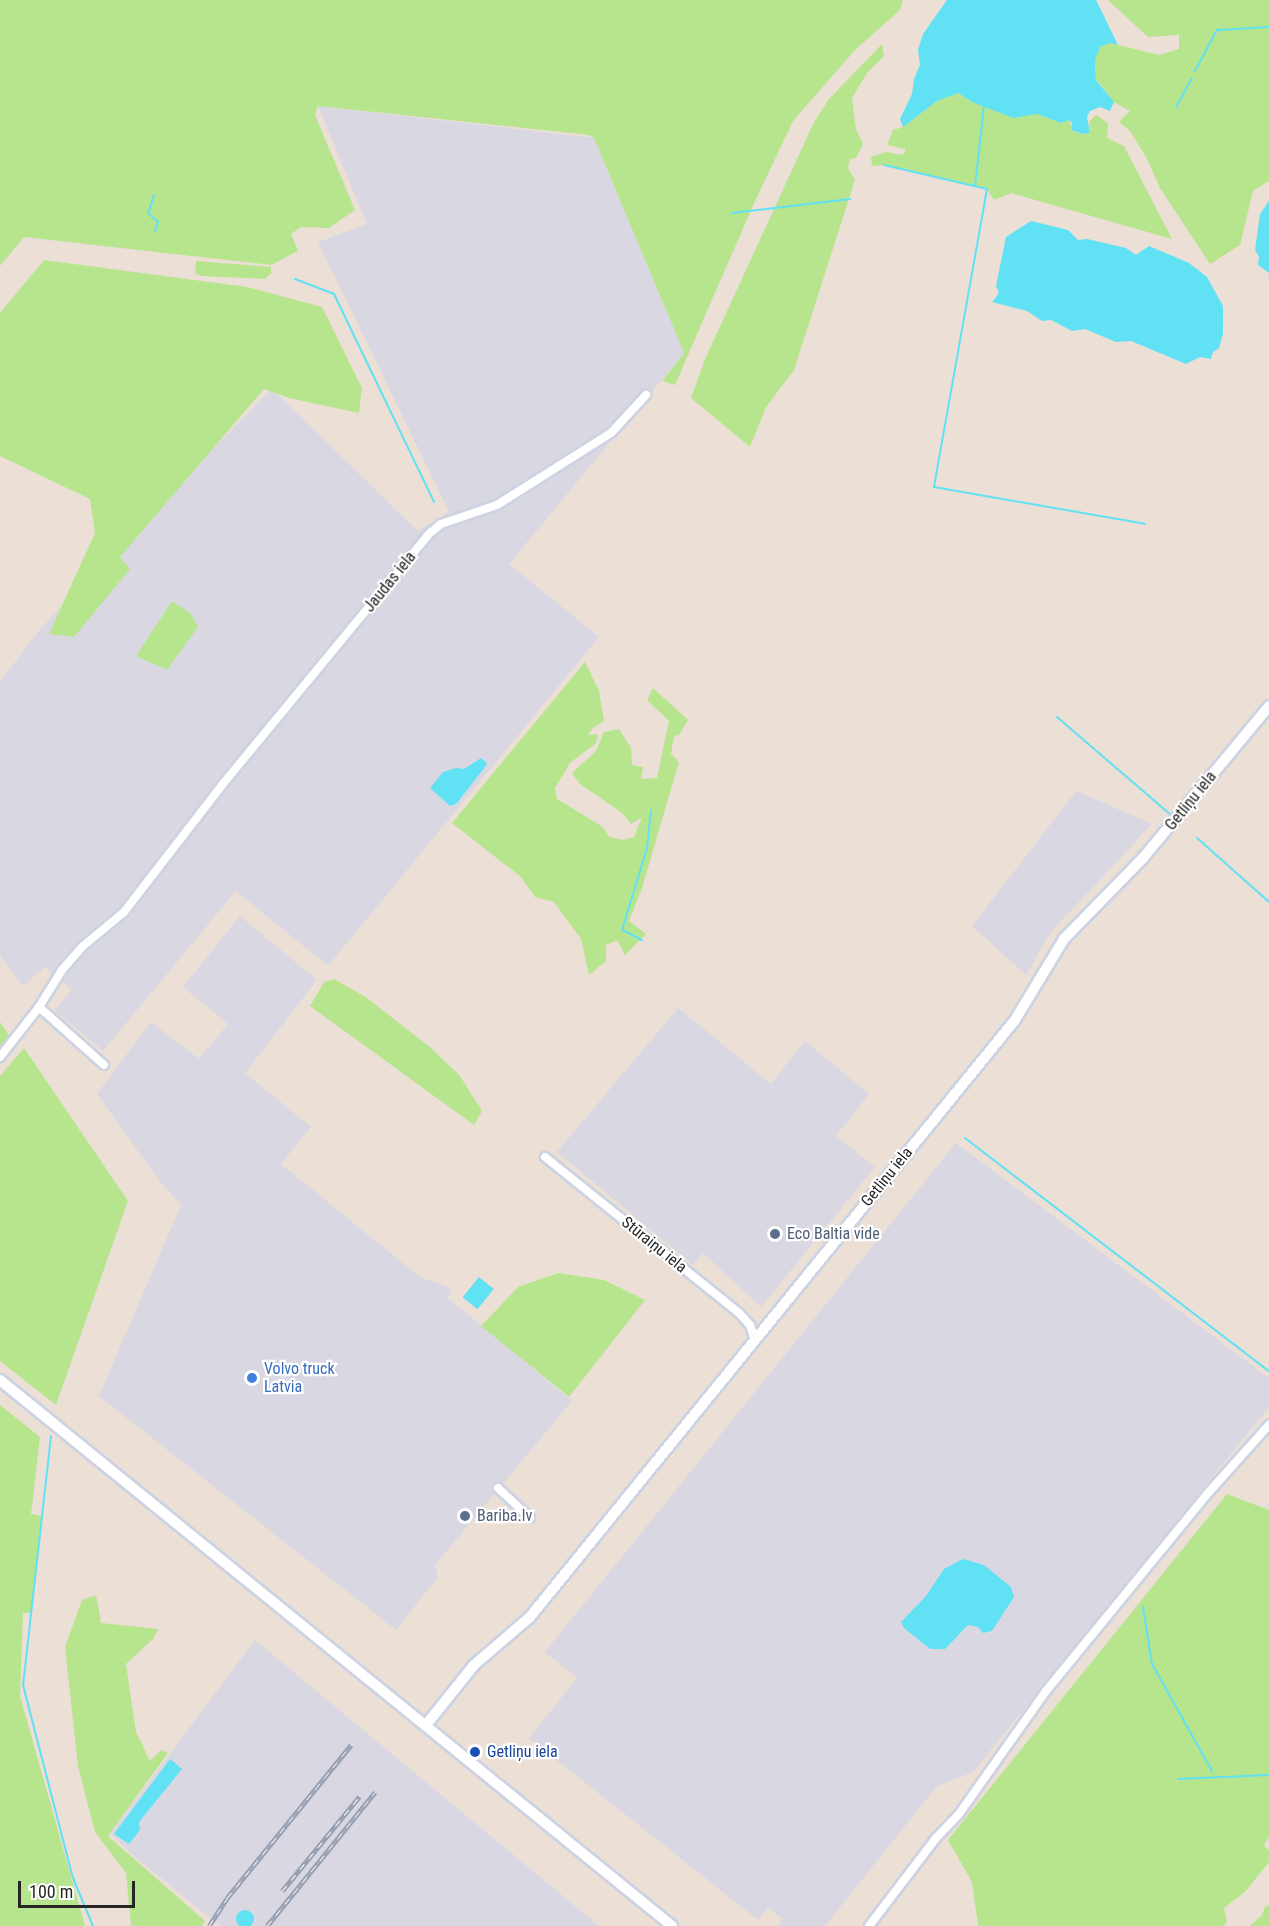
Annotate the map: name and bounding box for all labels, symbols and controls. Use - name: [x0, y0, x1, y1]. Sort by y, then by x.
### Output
- street label: Jaudas iela: [360, 548, 420, 616]
- street label: Getliņu iela: [1161, 767, 1221, 835]
- street label: Getliņu iela: [857, 1143, 917, 1211]
- street label: Stūraiņu iela: [618, 1213, 690, 1277]
- place label: Eco Baltia vide: [787, 1224, 880, 1244]
- marker: Eco Baltia vide: [768, 1227, 782, 1241]
- place label: Volvo truck Latvia: [264, 1359, 335, 1397]
- marker: Volvo truck Latvia: [245, 1371, 259, 1385]
- place label: Bariba.lv: [477, 1506, 532, 1526]
- marker: Bariba.lv: [458, 1509, 472, 1523]
- place label: Getliņu iela: [487, 1742, 558, 1762]
- marker: Getliņu iela: [468, 1745, 482, 1759]
- scale bar: [21, 1869, 138, 1907]
- text: 100 m: [29, 1881, 73, 1902]

